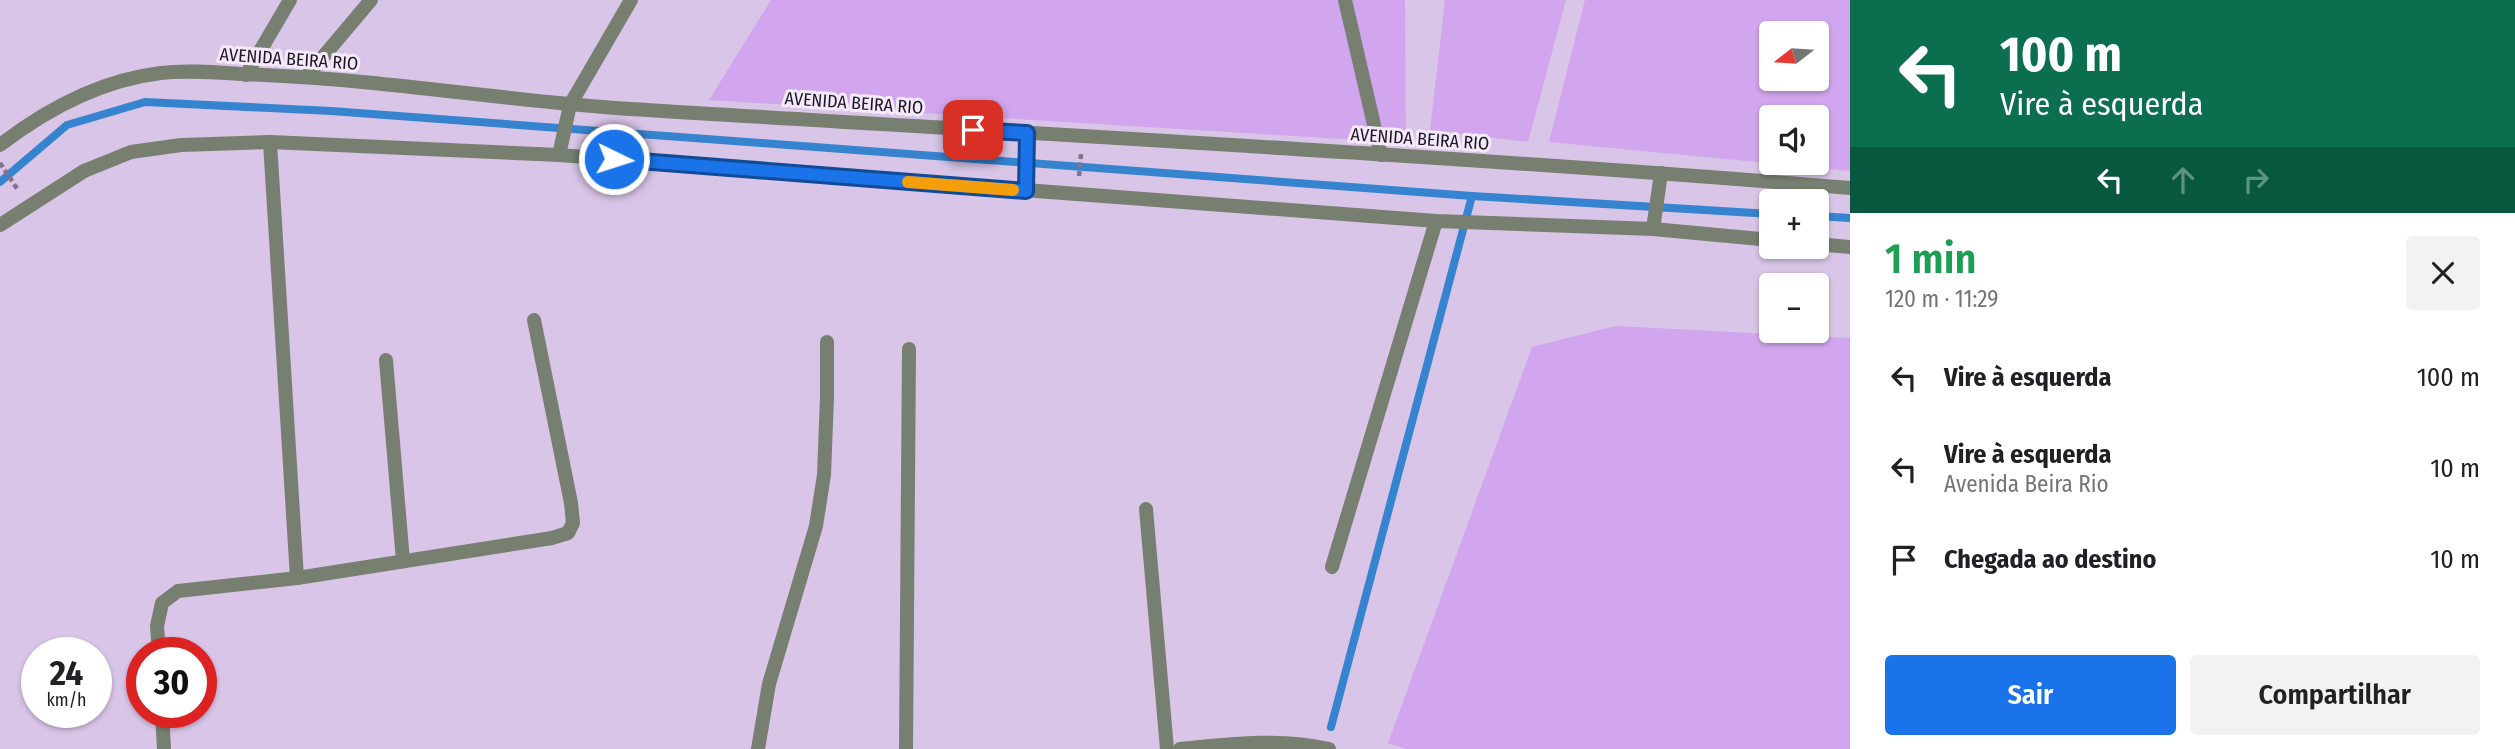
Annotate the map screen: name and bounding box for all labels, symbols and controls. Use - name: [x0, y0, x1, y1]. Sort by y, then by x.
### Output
- north arrow: [1759, 21, 1829, 91]
- map controls: [1759, 21, 1829, 343]
- text: 100 m: [2000, 25, 2122, 84]
- icon: left: [1885, 28, 1976, 119]
- street label: AVENIDA BEIRA RIO: [219, 43, 359, 75]
- text: Vire à esquerda: [2000, 85, 2203, 123]
- street label: AVENIDA BEIRA RIO: [784, 87, 924, 119]
- pin: [943, 100, 1003, 160]
- button: sound: [1759, 105, 1829, 175]
- icon: arrive: [954, 111, 992, 149]
- position arrow: [577, 122, 651, 196]
- street label: AVENIDA BEIRA RIO: [1350, 123, 1490, 155]
- icon: left: [2091, 161, 2129, 199]
- icon: ahead: [2164, 161, 2202, 199]
- icon: right: [2237, 161, 2275, 199]
- button: +: [1759, 189, 1829, 259]
- text: 1 min: [1885, 234, 1976, 284]
- button: close: [2406, 236, 2480, 310]
- button: −: [1759, 273, 1829, 343]
- text: 120 m · 11:29: [1885, 285, 1999, 313]
- icon: left: [1885, 359, 1923, 397]
- text: Vire à esquerda: [1944, 362, 2111, 393]
- text: 100 m: [2417, 362, 2480, 393]
- text: Vire à esquerda: [1944, 439, 2111, 470]
- icon: left: [1885, 450, 1923, 488]
- text: 10 m: [2430, 453, 2480, 484]
- text: Avenida Beira Rio: [1944, 470, 2109, 498]
- icon: arrive: [1885, 541, 1923, 579]
- text: Chegada ao destino: [1944, 544, 2156, 575]
- text: 10 m: [2430, 544, 2480, 575]
- speed limit sign: 30: [126, 637, 217, 728]
- text: 24: [50, 652, 83, 694]
- button: Sair: [1885, 655, 2176, 735]
- button: Compartilhar: [2190, 655, 2480, 735]
- text: km/h: [46, 689, 87, 711]

